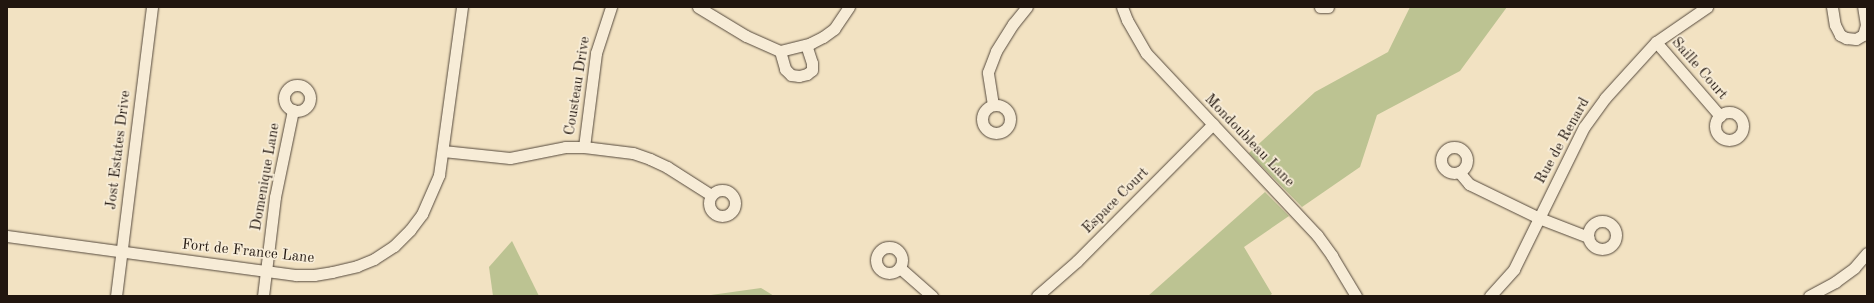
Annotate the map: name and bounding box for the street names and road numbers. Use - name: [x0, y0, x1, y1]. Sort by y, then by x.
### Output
- street label: Saille Court: [1667, 34, 1731, 104]
- street label: Cousteau Drive: [561, 35, 595, 137]
- street label: Jost Estates Drive: [103, 89, 135, 211]
- street label: Mondoubleau Lane: [1200, 91, 1298, 191]
- street label: Rue de Renard: [1532, 95, 1594, 187]
- street label: Domenique Lane: [248, 122, 284, 232]
- street label: Espace Court: [1079, 164, 1153, 238]
- street label: Fort de France Lane: [181, 236, 315, 268]

